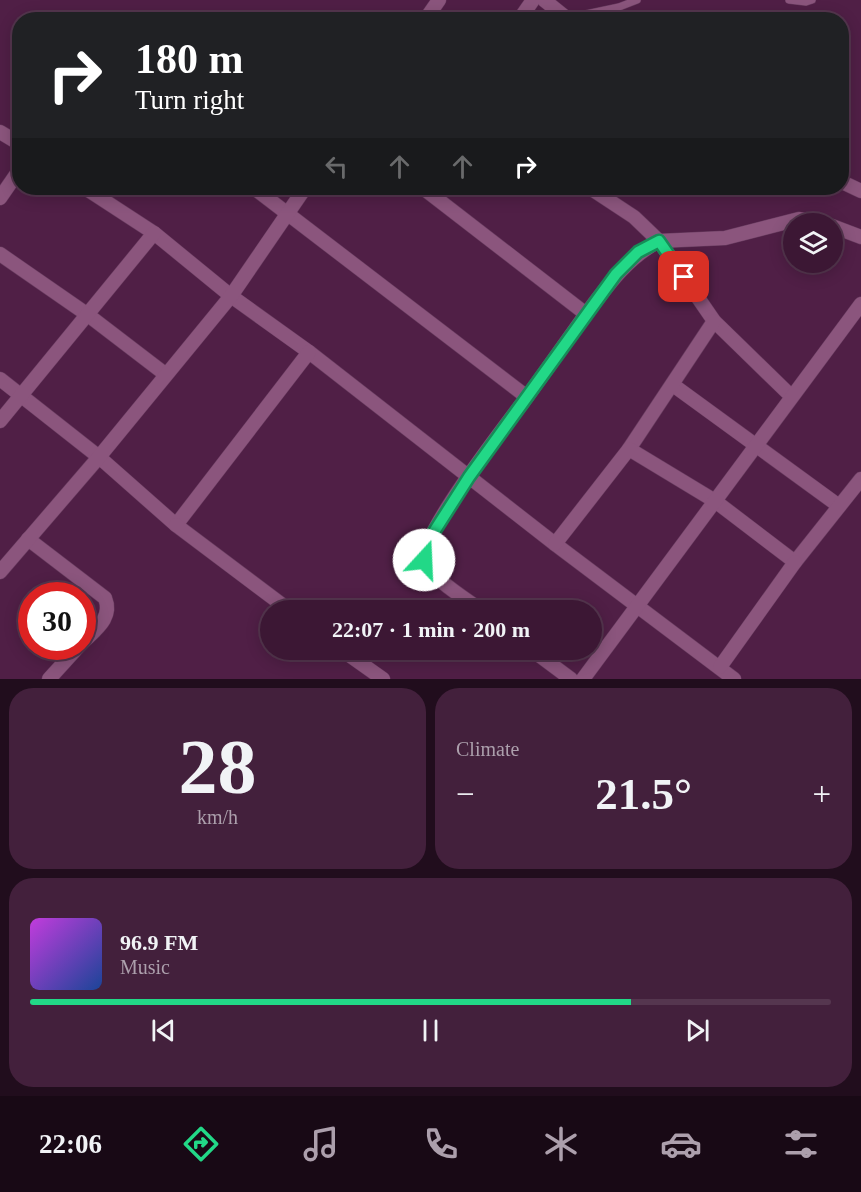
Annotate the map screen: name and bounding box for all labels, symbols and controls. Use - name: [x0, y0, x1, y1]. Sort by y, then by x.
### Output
- icon: right: [36, 36, 114, 114]
- text: 180 m: [135, 36, 244, 82]
- text: Turn right: [135, 85, 244, 115]
- icon: left: [320, 150, 353, 183]
- icon: ahead: [383, 150, 416, 183]
- icon: ahead: [446, 150, 479, 183]
- icon: right: [509, 150, 542, 183]
- map controls: [783, 213, 843, 273]
- button: layers: [783, 213, 843, 273]
- pin: [658, 251, 709, 302]
- icon: arrive: [667, 260, 700, 293]
- position arrow: [392, 528, 456, 592]
- speed limit sign: 30: [18, 582, 96, 660]
- text: 22:07 · 1 min · 200 m: [332, 617, 530, 642]
- text: 28: [179, 723, 257, 810]
- text: Climate: [456, 738, 519, 760]
- text: 21.5°: [595, 769, 692, 819]
- text: −: [456, 776, 475, 812]
- text: +: [812, 776, 831, 812]
- text: km/h: [197, 806, 238, 828]
- text: 96.9 FM: [120, 930, 198, 955]
- text: Music: [120, 956, 170, 978]
- icon: previous: [147, 1014, 180, 1047]
- icon: pause: [414, 1014, 447, 1047]
- icon: next: [681, 1014, 714, 1047]
- icon: directions: [180, 1123, 222, 1165]
- icon: music: [300, 1123, 342, 1165]
- icon: phone: [420, 1123, 462, 1165]
- icon: climate: [540, 1123, 582, 1165]
- icon: car: [660, 1123, 702, 1165]
- icon: filters: [780, 1123, 822, 1165]
- text: 22:06: [39, 1129, 102, 1159]

